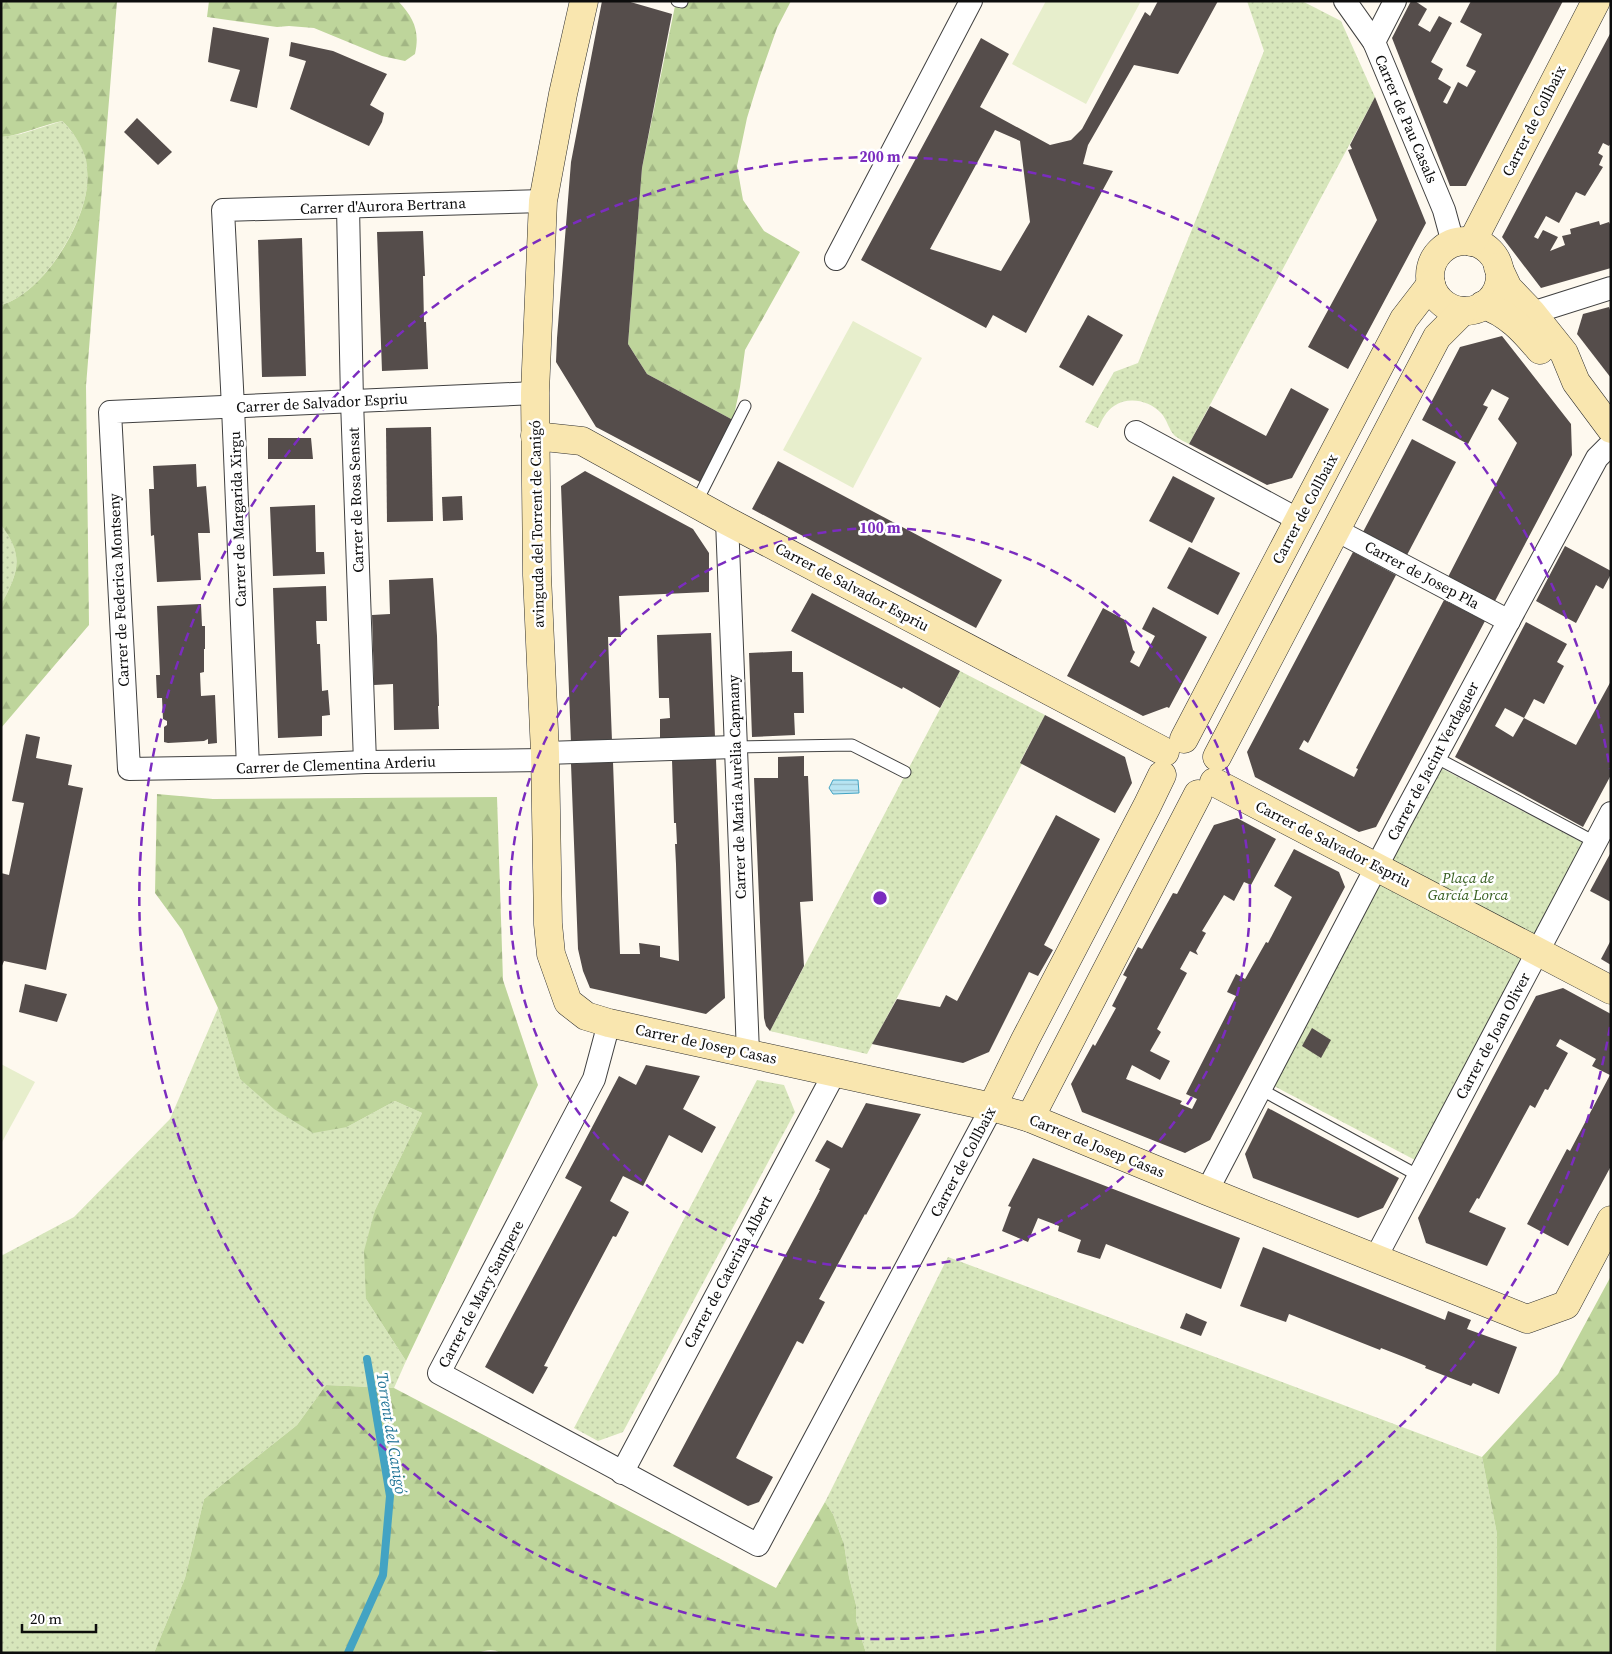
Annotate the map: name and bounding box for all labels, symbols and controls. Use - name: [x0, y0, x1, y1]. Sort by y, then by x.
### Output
- street label: Carrer de Pau Casals: [1370, 51, 1443, 186]
- street label: Carrer de Collbaix: [1497, 62, 1571, 180]
- text: 200 m: [859, 146, 901, 167]
- street label: Carrer d'Aurora Bertrana: [300, 192, 467, 219]
- street label: Carrer de Salvador Espriu: [236, 388, 408, 417]
- street label: avinguda del Torrent de Canigó: [524, 420, 549, 628]
- street label: Carrer de Rosa Sensat: [342, 427, 369, 573]
- street label: Carrer de Margarida Xirgu: [224, 430, 251, 607]
- street label: Carrer de Collbaix: [1267, 450, 1342, 567]
- street label: Carrer de Federica Montseny: [103, 492, 134, 687]
- text: 100 m: [859, 517, 901, 538]
- street label: Carrer de Josep Pla: [1361, 535, 1484, 614]
- street label: Carrer de Salvador Espriu: [772, 537, 933, 636]
- street label: Carrer de Maria Aurèlia Capmany: [722, 674, 751, 900]
- street label: Carrer de Jacint Verdaguer: [1382, 677, 1484, 844]
- street label: Carrer de Clementina Arderiu: [236, 751, 436, 778]
- street label: Carrer de Salvador Espriu: [1252, 795, 1415, 892]
- park label: Plaça de García Lorca: [1428, 867, 1509, 905]
- centre of rings: [871, 889, 889, 907]
- street label: Carrer de Joan Oliver: [1450, 968, 1535, 1103]
- street label: Carrer de Josep Casas: [633, 1018, 779, 1069]
- street label: Carrer de Collbaix: [925, 1103, 1000, 1220]
- street label: Carrer de Josep Casas: [1026, 1109, 1168, 1182]
- street label: Carrer de Caterina Albert: [678, 1192, 777, 1352]
- street label: Carrer de Mary Santpere: [433, 1216, 529, 1371]
- water label: Torrent del Canigó: [372, 1370, 413, 1496]
- scale bar: [22, 1602, 96, 1634]
- text: 20 m: [30, 1608, 62, 1629]

